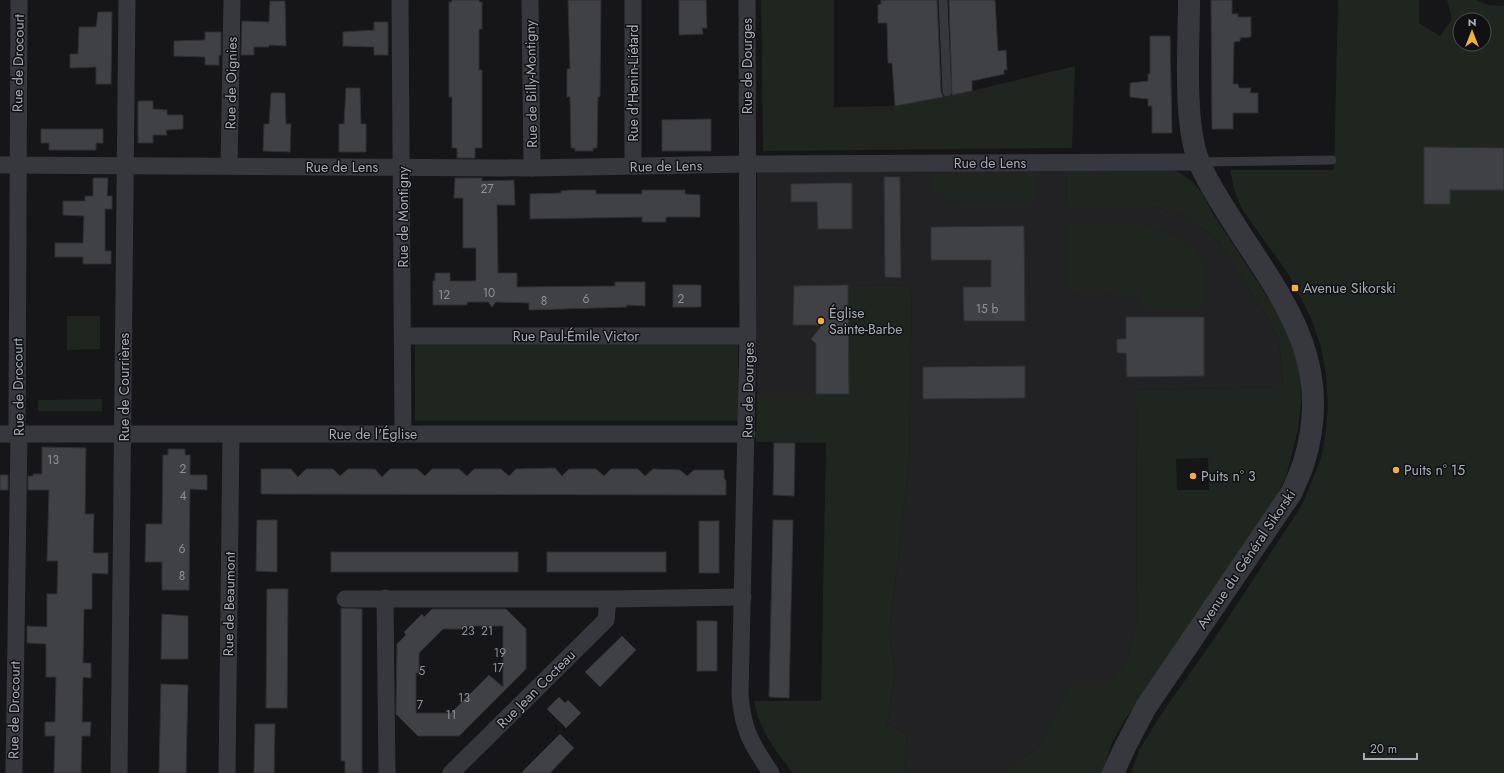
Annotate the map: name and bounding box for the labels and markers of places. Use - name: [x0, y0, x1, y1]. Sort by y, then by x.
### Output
- place label: Avenue Sikorski: [1303, 278, 1396, 298]
- marker: Avenue Sikorski: [1290, 283, 1300, 293]
- place label: Église Sainte-Barbe: [829, 303, 902, 339]
- marker: Église Sainte-Barbe: [816, 316, 826, 326]
- place label: Puits n° 15: [1404, 460, 1465, 480]
- marker: Puits n° 15: [1391, 465, 1401, 475]
- place label: Puits n° 3: [1201, 466, 1256, 486]
- marker: Puits n° 3: [1188, 471, 1198, 481]

